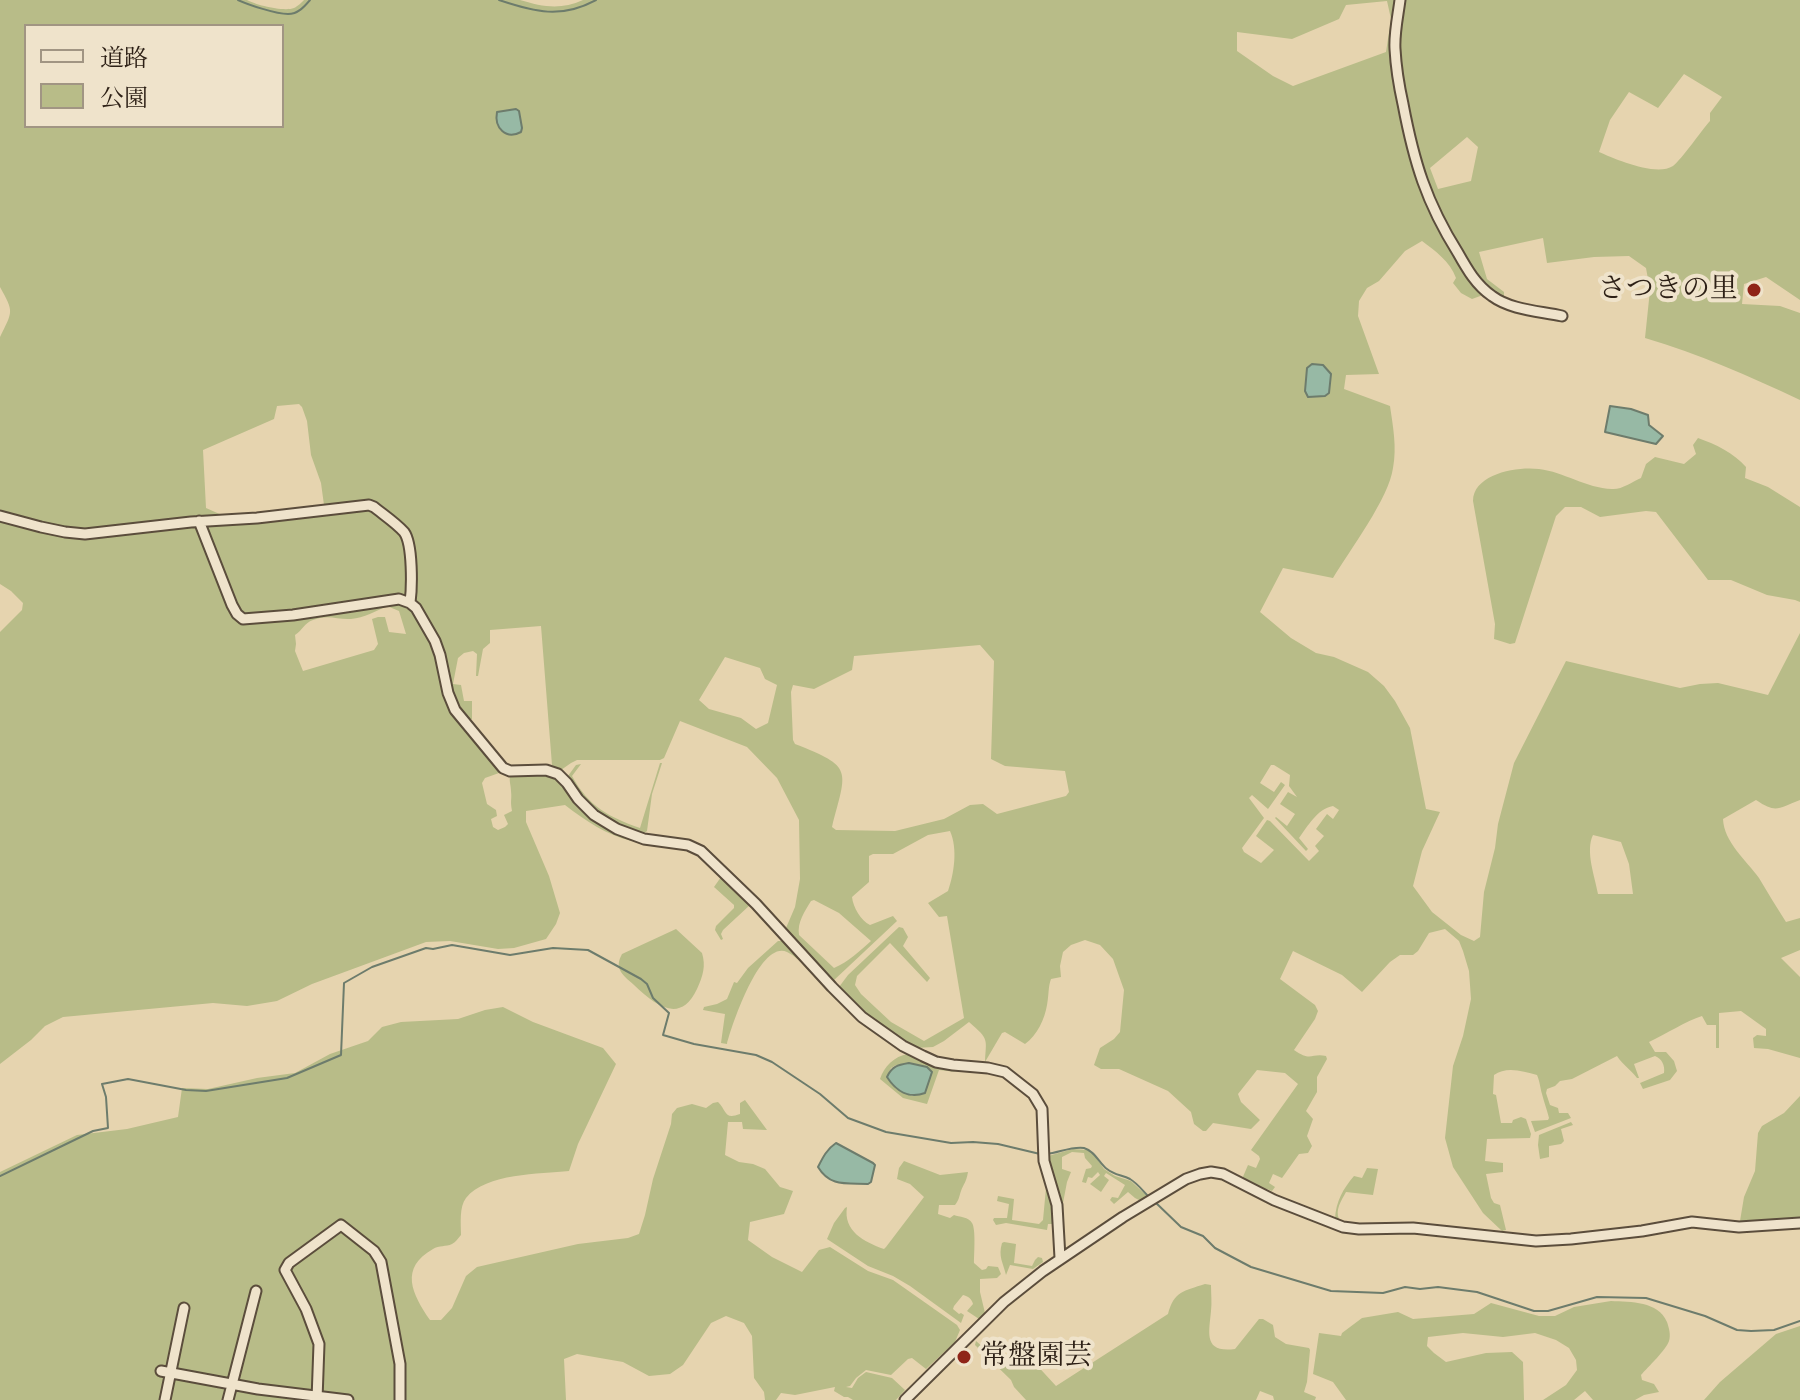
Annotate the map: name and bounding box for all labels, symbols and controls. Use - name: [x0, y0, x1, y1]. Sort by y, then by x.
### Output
- legend: [24, 24, 284, 128]
- text: 道路: [100, 42, 148, 74]
- text: 公園: [100, 82, 148, 114]
- place label: さつきの里: [1598, 273, 1738, 307]
- marker: さつきの里: [1745, 281, 1763, 299]
- place label: 常盤園芸: [980, 1340, 1092, 1374]
- marker: 常盤園芸: [955, 1348, 973, 1366]

